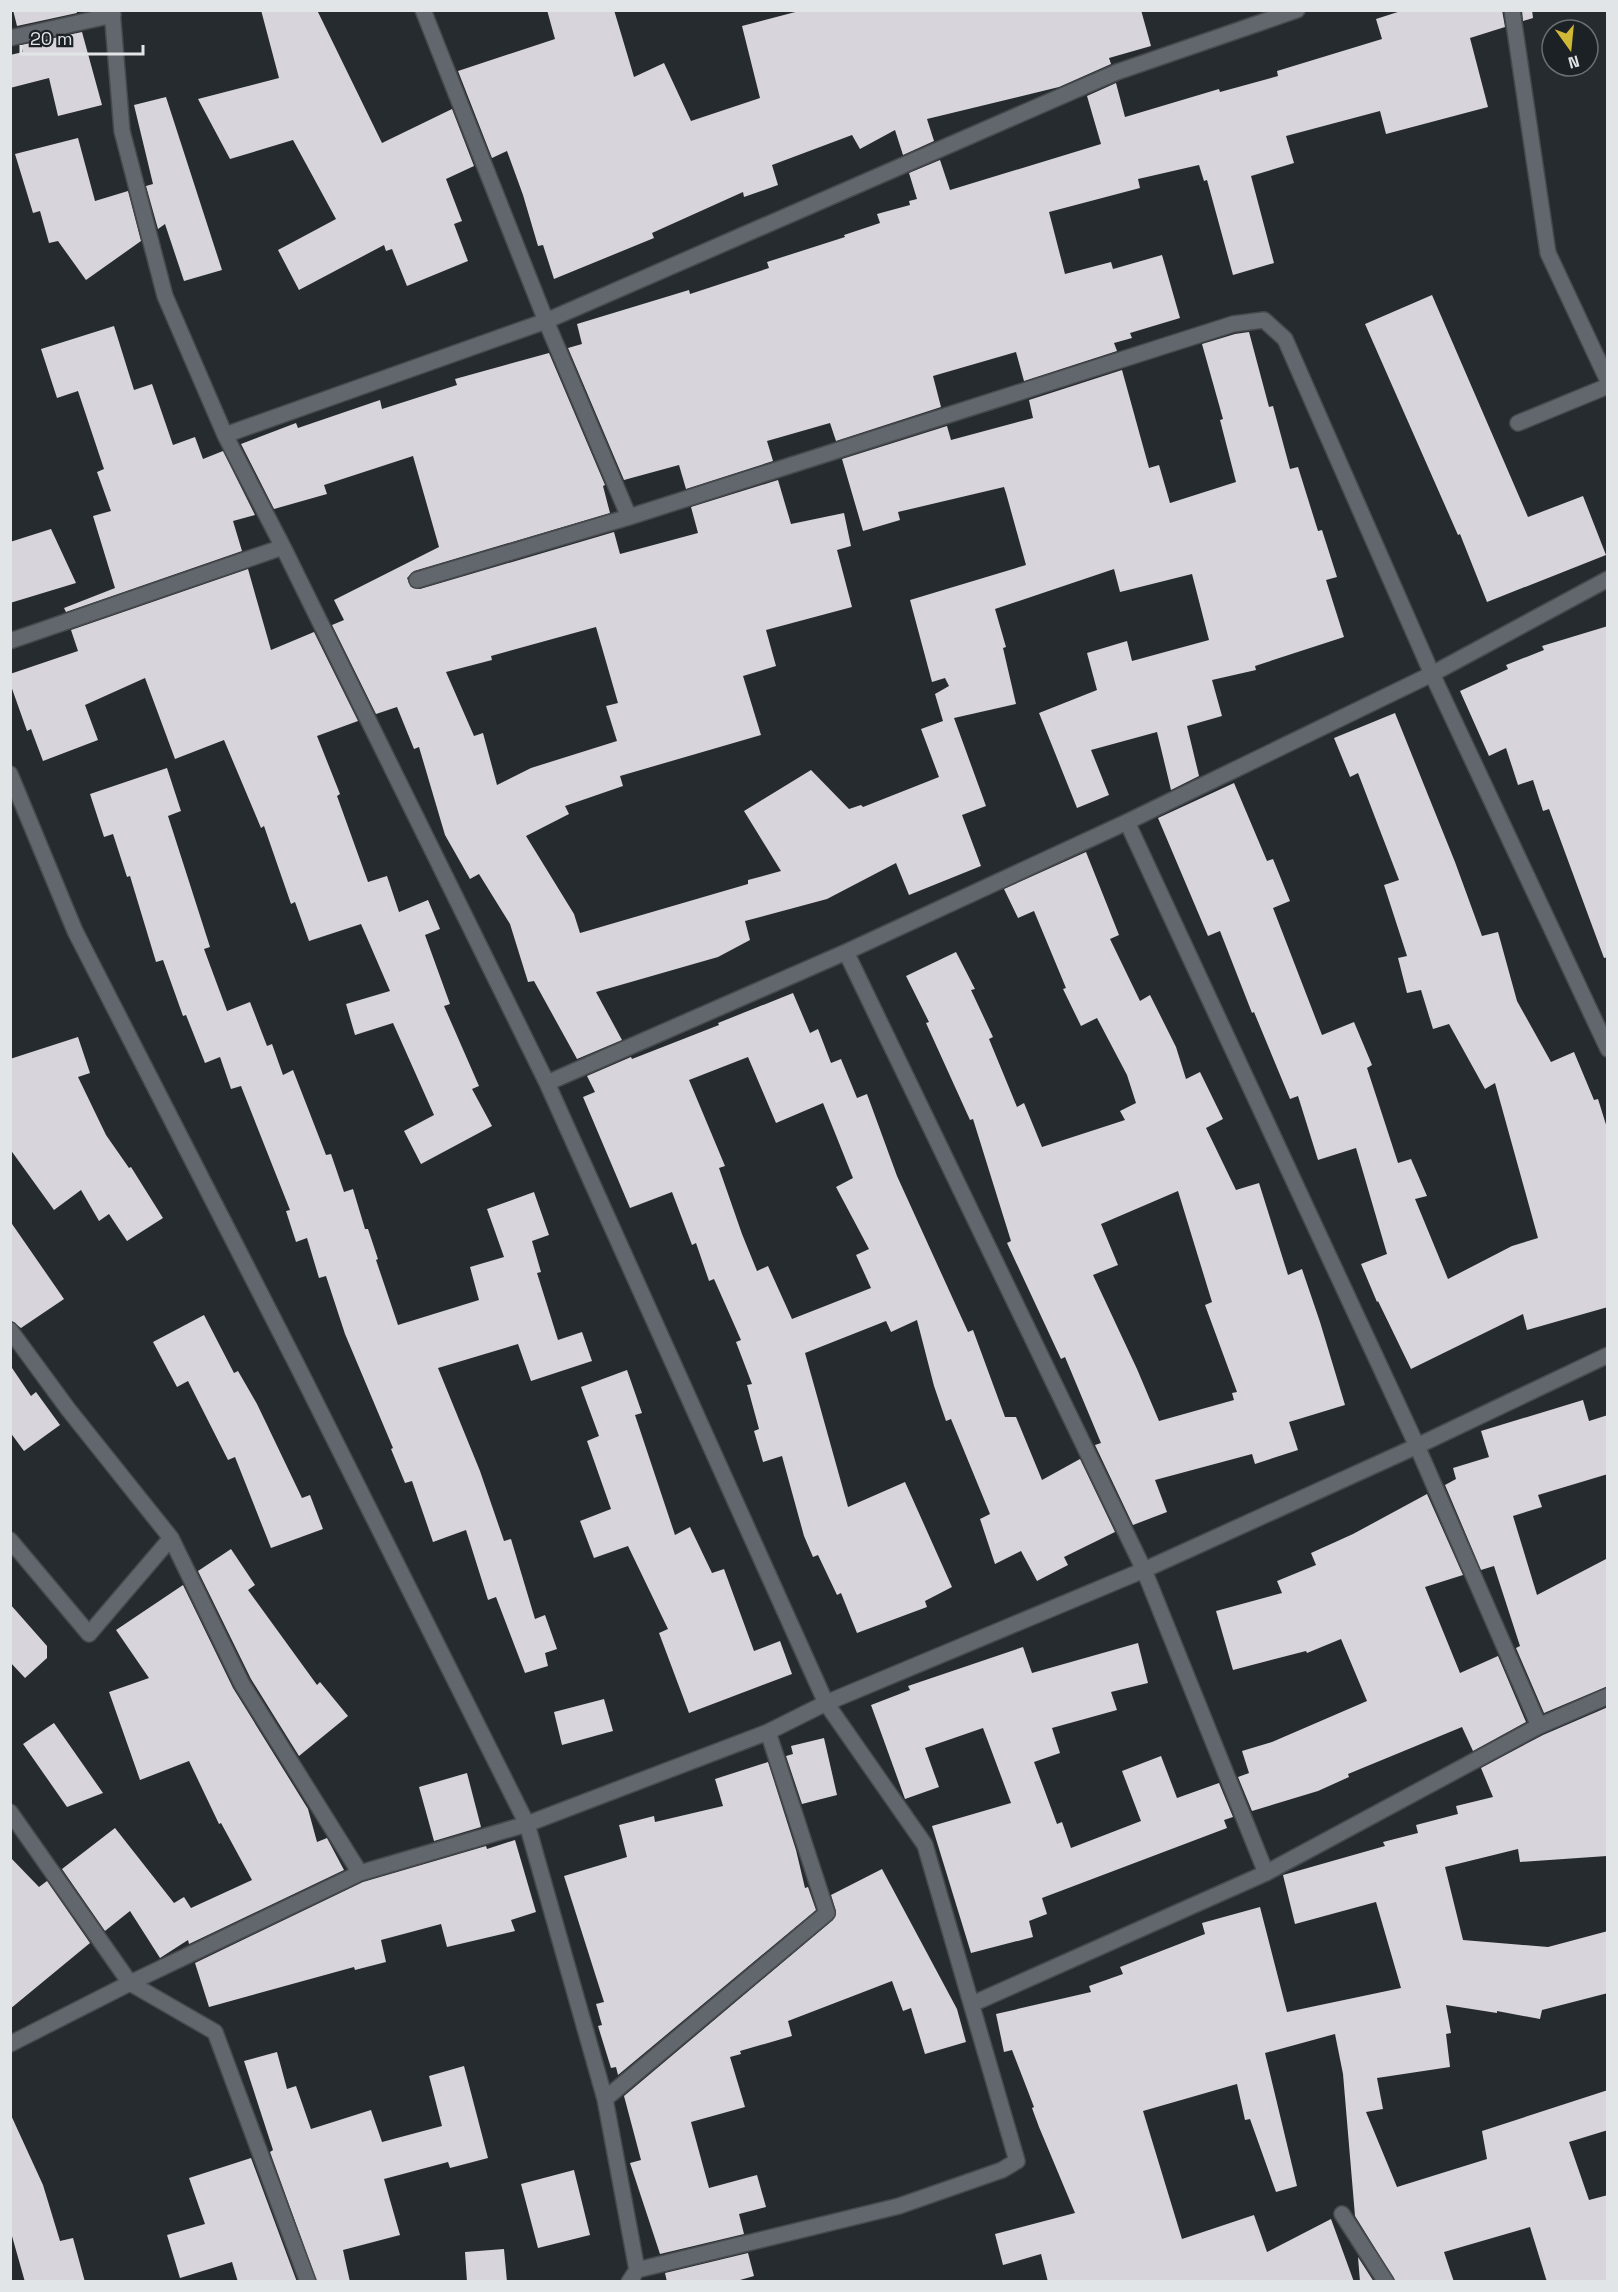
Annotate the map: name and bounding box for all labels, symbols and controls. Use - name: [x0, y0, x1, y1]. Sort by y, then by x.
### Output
- scale bar: [21, 18, 142, 56]
- north arrow: [1540, 18, 1600, 78]
- text: 20 m: [30, 27, 73, 50]
- text: N: [1566, 50, 1582, 74]

